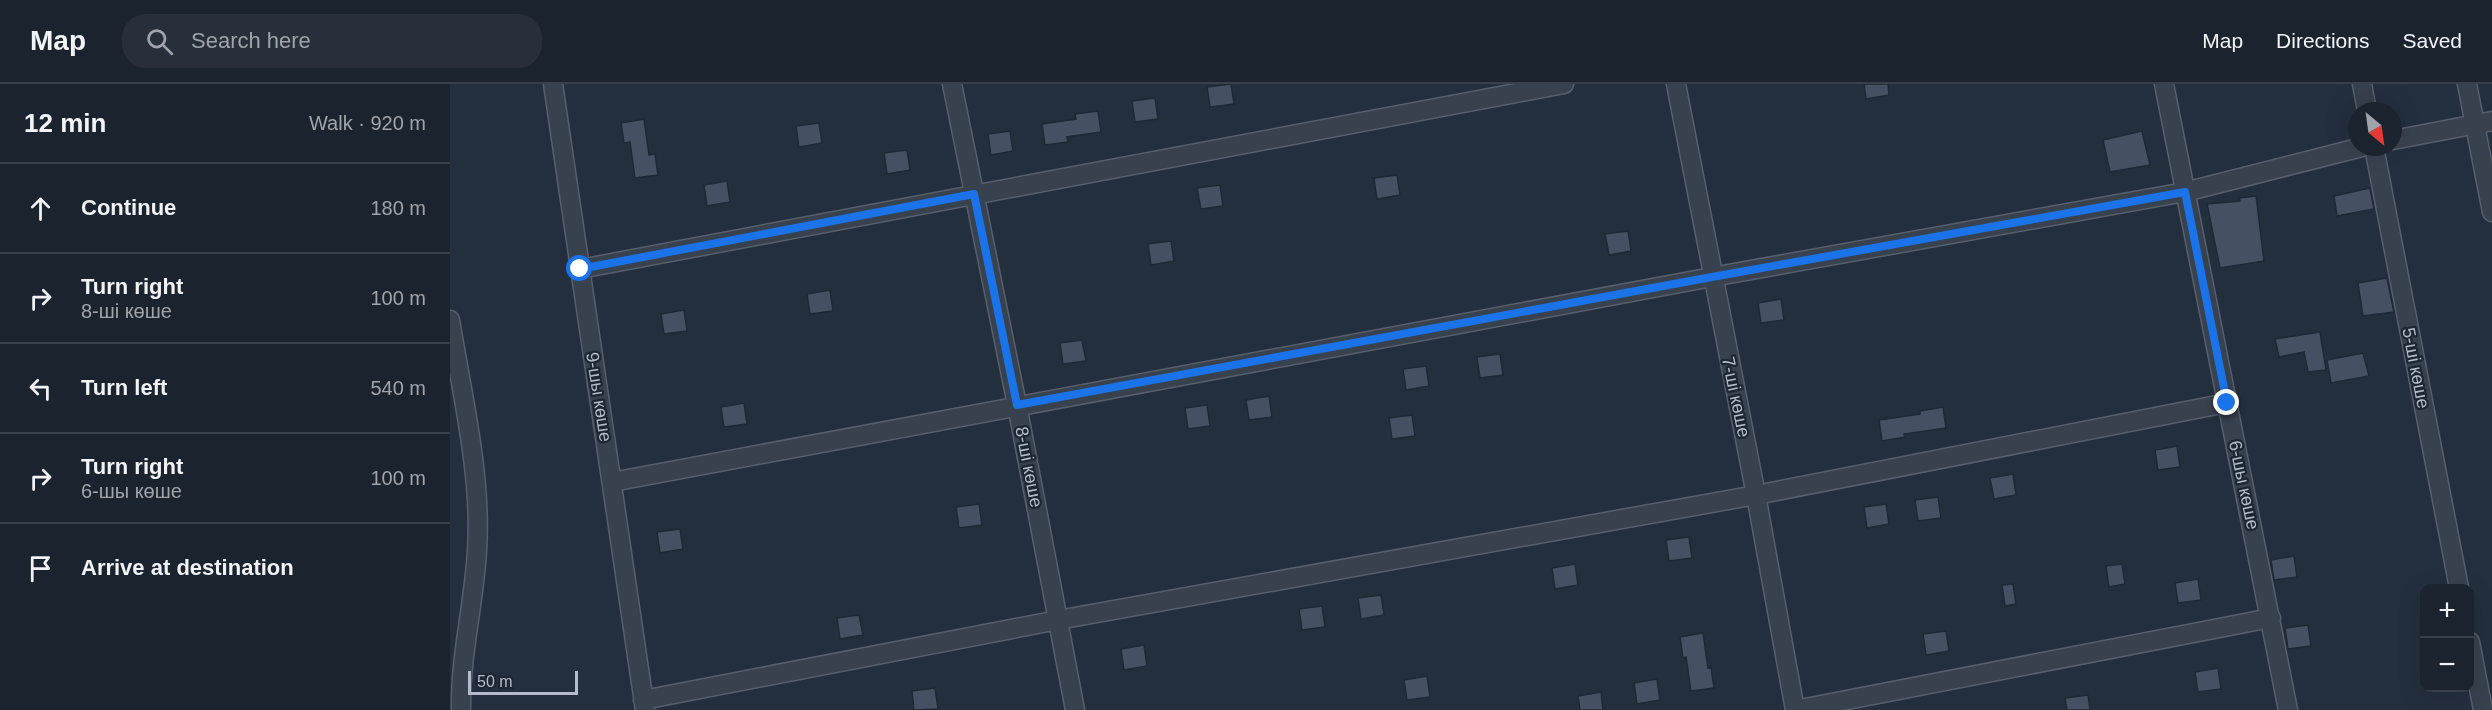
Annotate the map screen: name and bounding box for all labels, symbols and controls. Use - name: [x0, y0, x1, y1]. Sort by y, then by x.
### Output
- search box: [122, 14, 542, 68]
- text: Map: [30, 25, 86, 56]
- icon: search: [143, 25, 176, 58]
- text: Search here: [191, 28, 311, 53]
- text: Map: [2202, 29, 2243, 52]
- text: Directions: [2276, 29, 2369, 52]
- text: Saved: [2402, 29, 2462, 52]
- north arrow: [2348, 102, 2402, 156]
- text: 12 min: [24, 108, 106, 138]
- text: Walk · 920 m: [309, 112, 426, 134]
- icon: ahead: [24, 192, 57, 225]
- text: Continue: [81, 195, 176, 220]
- text: 180 m: [370, 197, 426, 219]
- route start: [566, 255, 592, 281]
- text: Turn right: [81, 274, 183, 299]
- icon: right: [24, 282, 57, 315]
- text: 100 m: [370, 287, 426, 309]
- text: 8-ші көше: [81, 300, 172, 322]
- street label: 5-ші көше: [2398, 326, 2434, 410]
- street label: 9-шы көше: [582, 351, 616, 443]
- street label: 7-ші көше: [1718, 355, 1754, 439]
- icon: left: [24, 372, 57, 405]
- text: Turn left: [81, 375, 167, 400]
- text: 540 m: [370, 377, 426, 399]
- route end: [2213, 389, 2239, 415]
- street label: 8-ші көше: [1011, 425, 1047, 509]
- street label: 6-шы көше: [2225, 439, 2263, 531]
- text: Turn right: [81, 454, 183, 479]
- icon: right: [24, 462, 57, 495]
- text: 100 m: [370, 467, 426, 489]
- text: 6-шы көше: [81, 480, 182, 502]
- icon: arrive: [24, 552, 57, 585]
- text: Arrive at destination: [81, 555, 294, 580]
- map controls: [2420, 584, 2474, 692]
- button: +: [2420, 584, 2474, 638]
- button: −: [2420, 638, 2474, 692]
- scale bar: [468, 668, 578, 696]
- text: 50 m: [477, 673, 513, 690]

